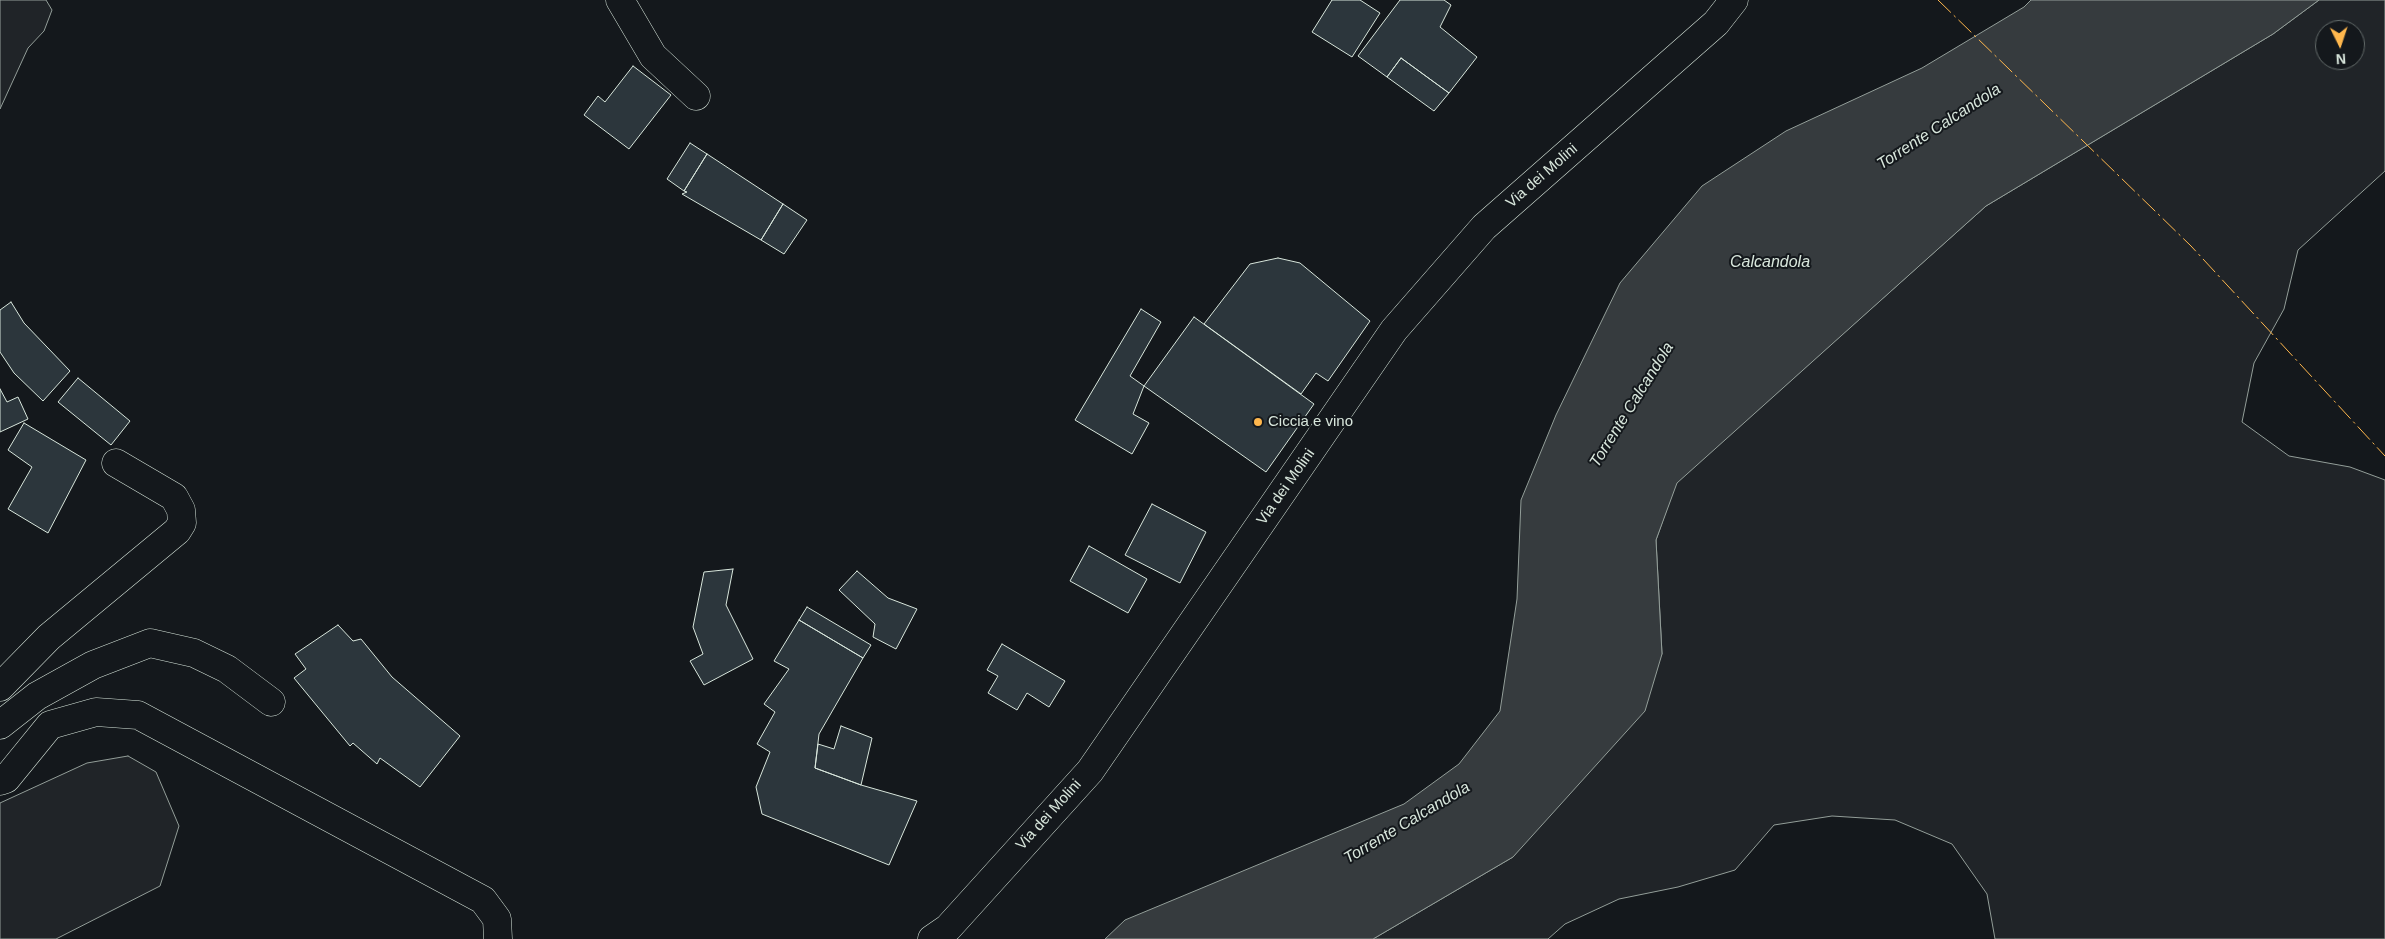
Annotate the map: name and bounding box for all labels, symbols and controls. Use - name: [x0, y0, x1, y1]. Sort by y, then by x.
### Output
- north arrow: [2315, 20, 2365, 70]
- text: N: [2335, 51, 2347, 67]
- water label: Torrente Calcandola: [1874, 80, 2004, 174]
- street label: Via dei Molini: [1503, 140, 1581, 212]
- water label: Calcandola: [1730, 253, 1810, 273]
- water label: Torrente Calcandola: [1586, 339, 1678, 471]
- place label: Ciccia e vino: [1268, 413, 1353, 431]
- marker: Ciccia e vino: [1252, 416, 1264, 428]
- street label: Via dei Molini: [1253, 445, 1319, 529]
- street label: Via dei Molini: [1013, 776, 1085, 854]
- water label: Torrente Calcandola: [1341, 778, 1473, 868]

